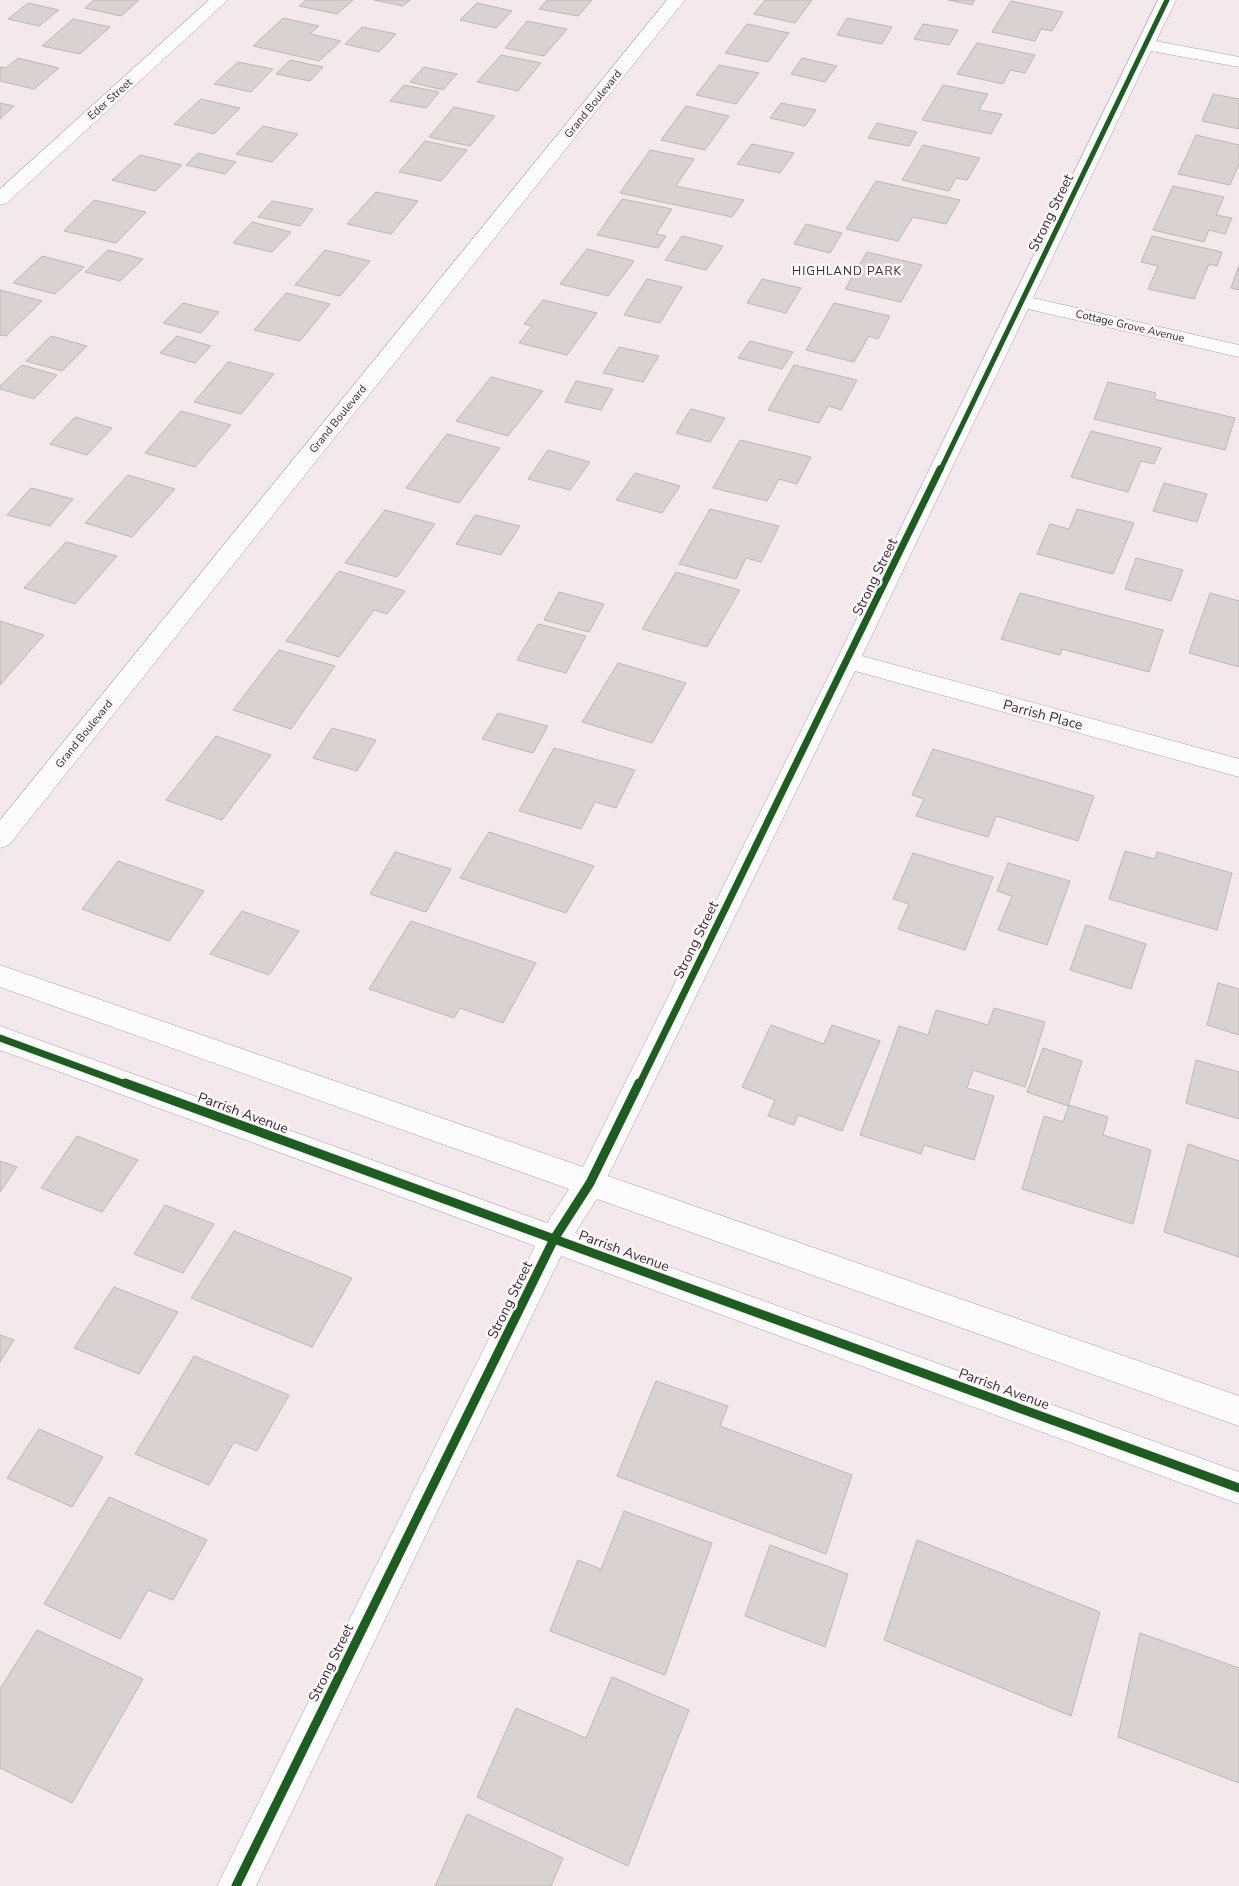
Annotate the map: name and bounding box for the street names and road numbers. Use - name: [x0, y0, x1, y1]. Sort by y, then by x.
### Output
- street label: Grand Boulevard: [561, 67, 625, 141]
- street label: Eder Street: [84, 75, 136, 123]
- street label: Strong Street: [1024, 171, 1078, 255]
- street label: Cottage Grove Avenue: [1074, 306, 1186, 346]
- street label: Grand Boulevard: [306, 382, 370, 456]
- street label: Strong Street: [848, 535, 902, 619]
- street label: Parrish Place: [1001, 695, 1085, 735]
- street label: Grand Boulevard: [52, 697, 116, 771]
- street label: Strong Street: [669, 898, 723, 982]
- street label: Parrish Avenue: [195, 1088, 291, 1138]
- street label: Parrish Avenue: [576, 1226, 672, 1276]
- street label: Strong Street: [483, 1258, 537, 1342]
- street label: Parrish Avenue: [956, 1364, 1052, 1414]
- street label: Strong Street: [304, 1621, 358, 1705]

